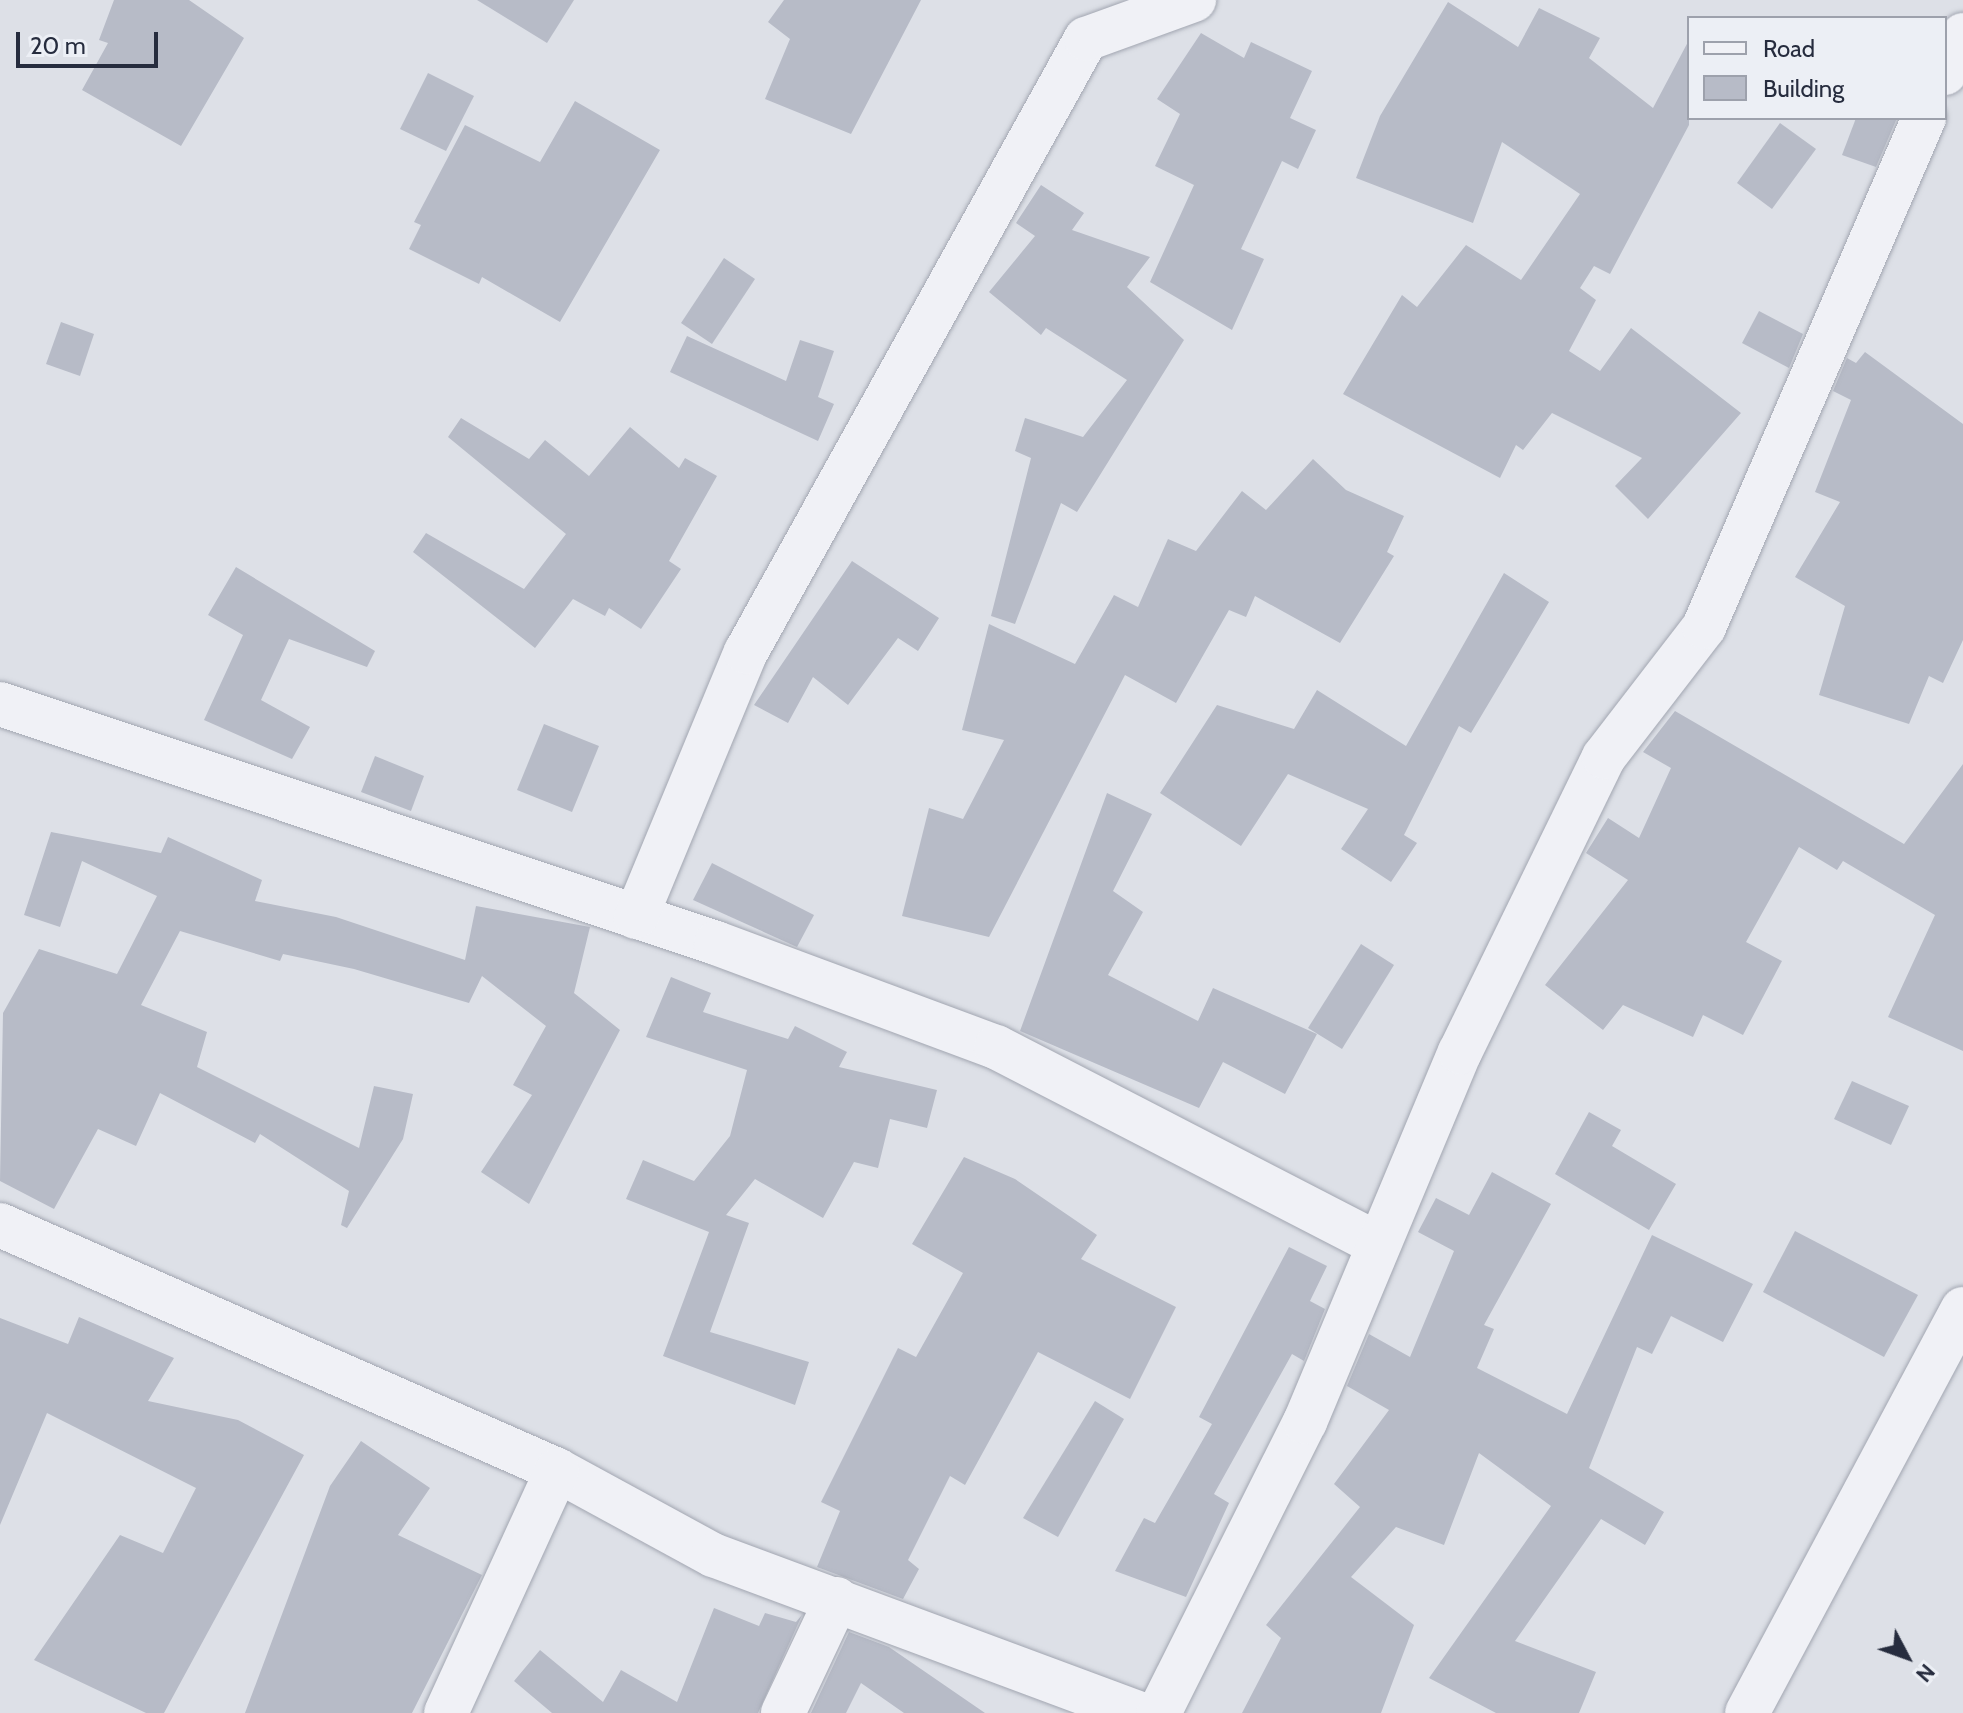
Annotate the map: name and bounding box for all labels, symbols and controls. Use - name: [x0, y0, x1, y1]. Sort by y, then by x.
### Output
- scale bar: [20, 16, 162, 66]
- legend: [1687, 16, 1947, 120]
- text: 20 m: [30, 31, 86, 60]
- text: Road: [1763, 34, 1815, 63]
- text: Building: [1763, 74, 1844, 103]
- north arrow: [1867, 1617, 1947, 1697]
- text: N: [1910, 1658, 1941, 1688]

